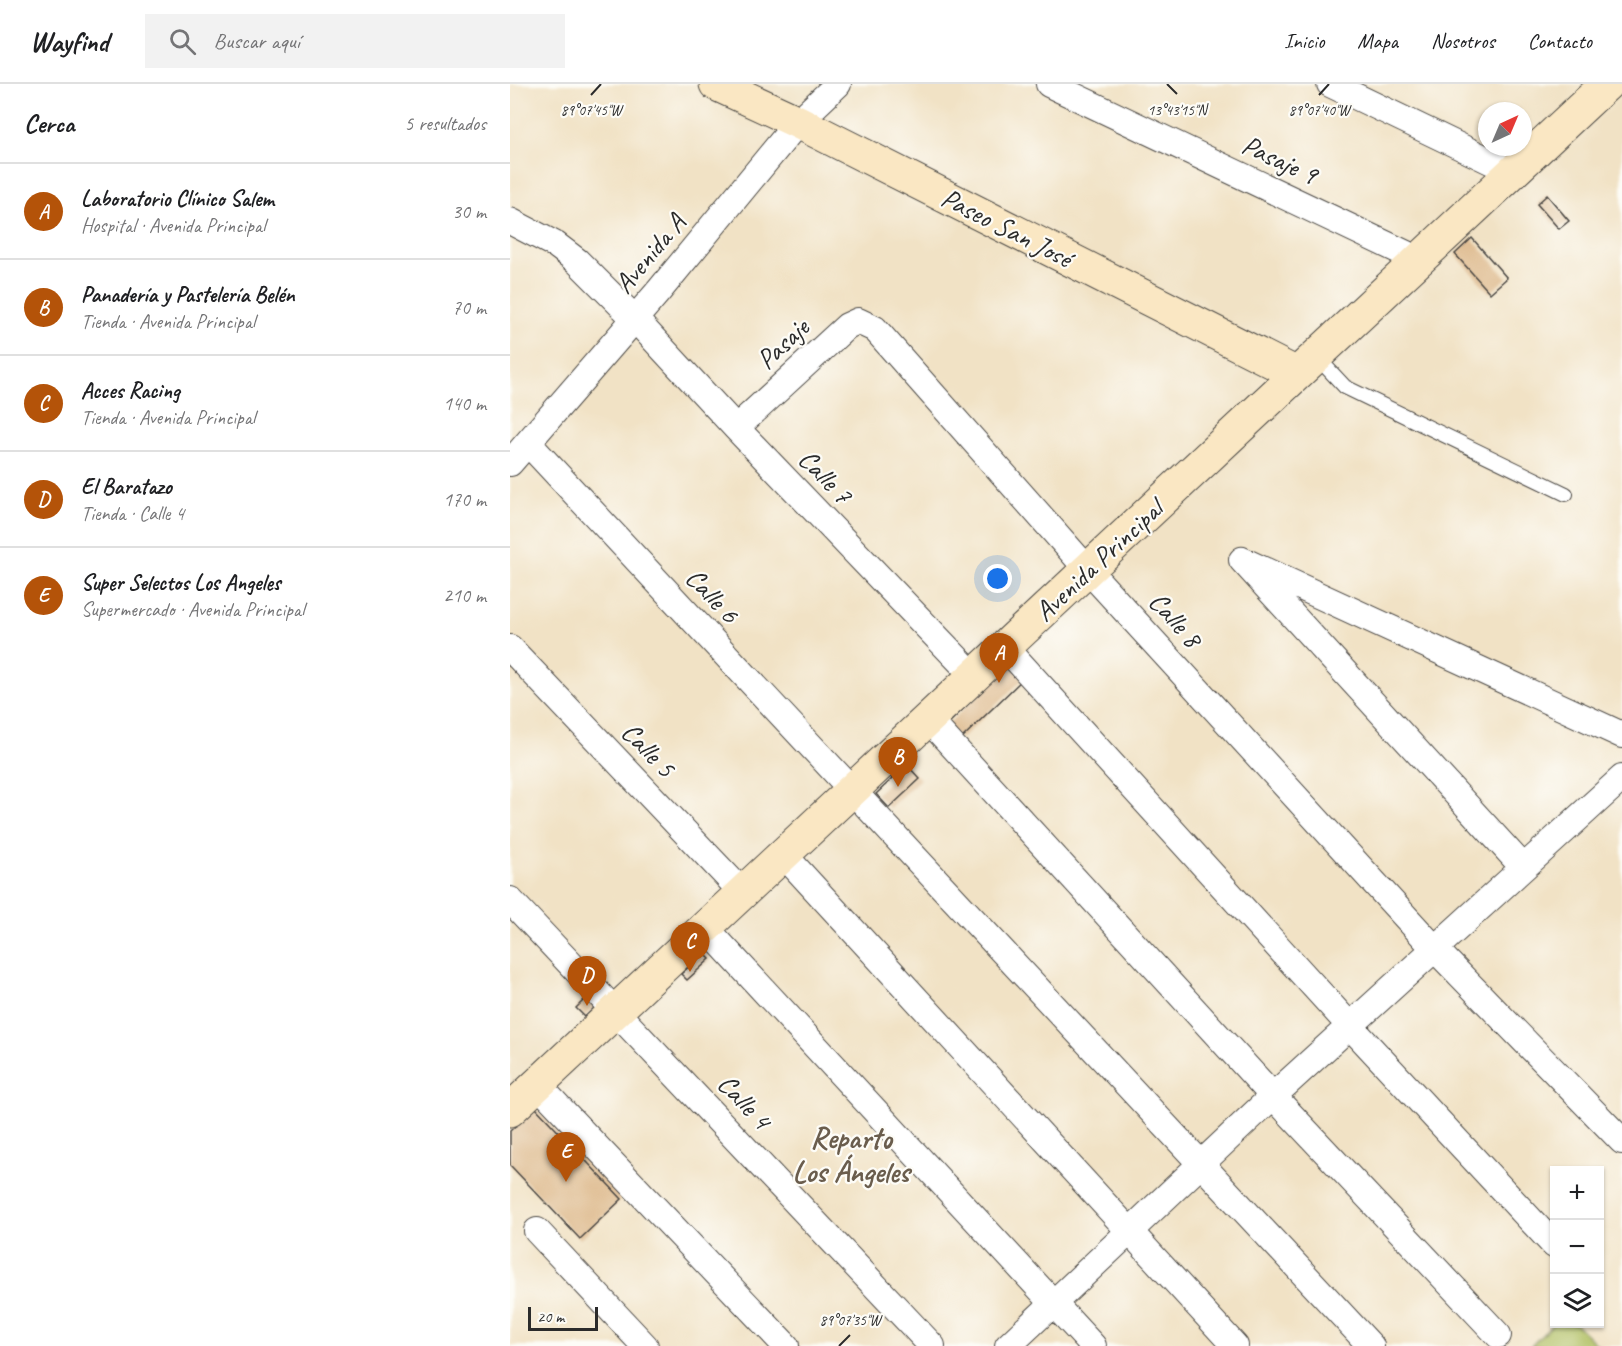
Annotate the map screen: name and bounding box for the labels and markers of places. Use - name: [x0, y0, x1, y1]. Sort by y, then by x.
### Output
- pin: A: [980, 634, 1018, 683]
- pin: B: [878, 738, 918, 787]
- pin: C: [670, 922, 710, 972]
- pin: D: [568, 956, 607, 1006]
- pin: E: [546, 1132, 586, 1182]

